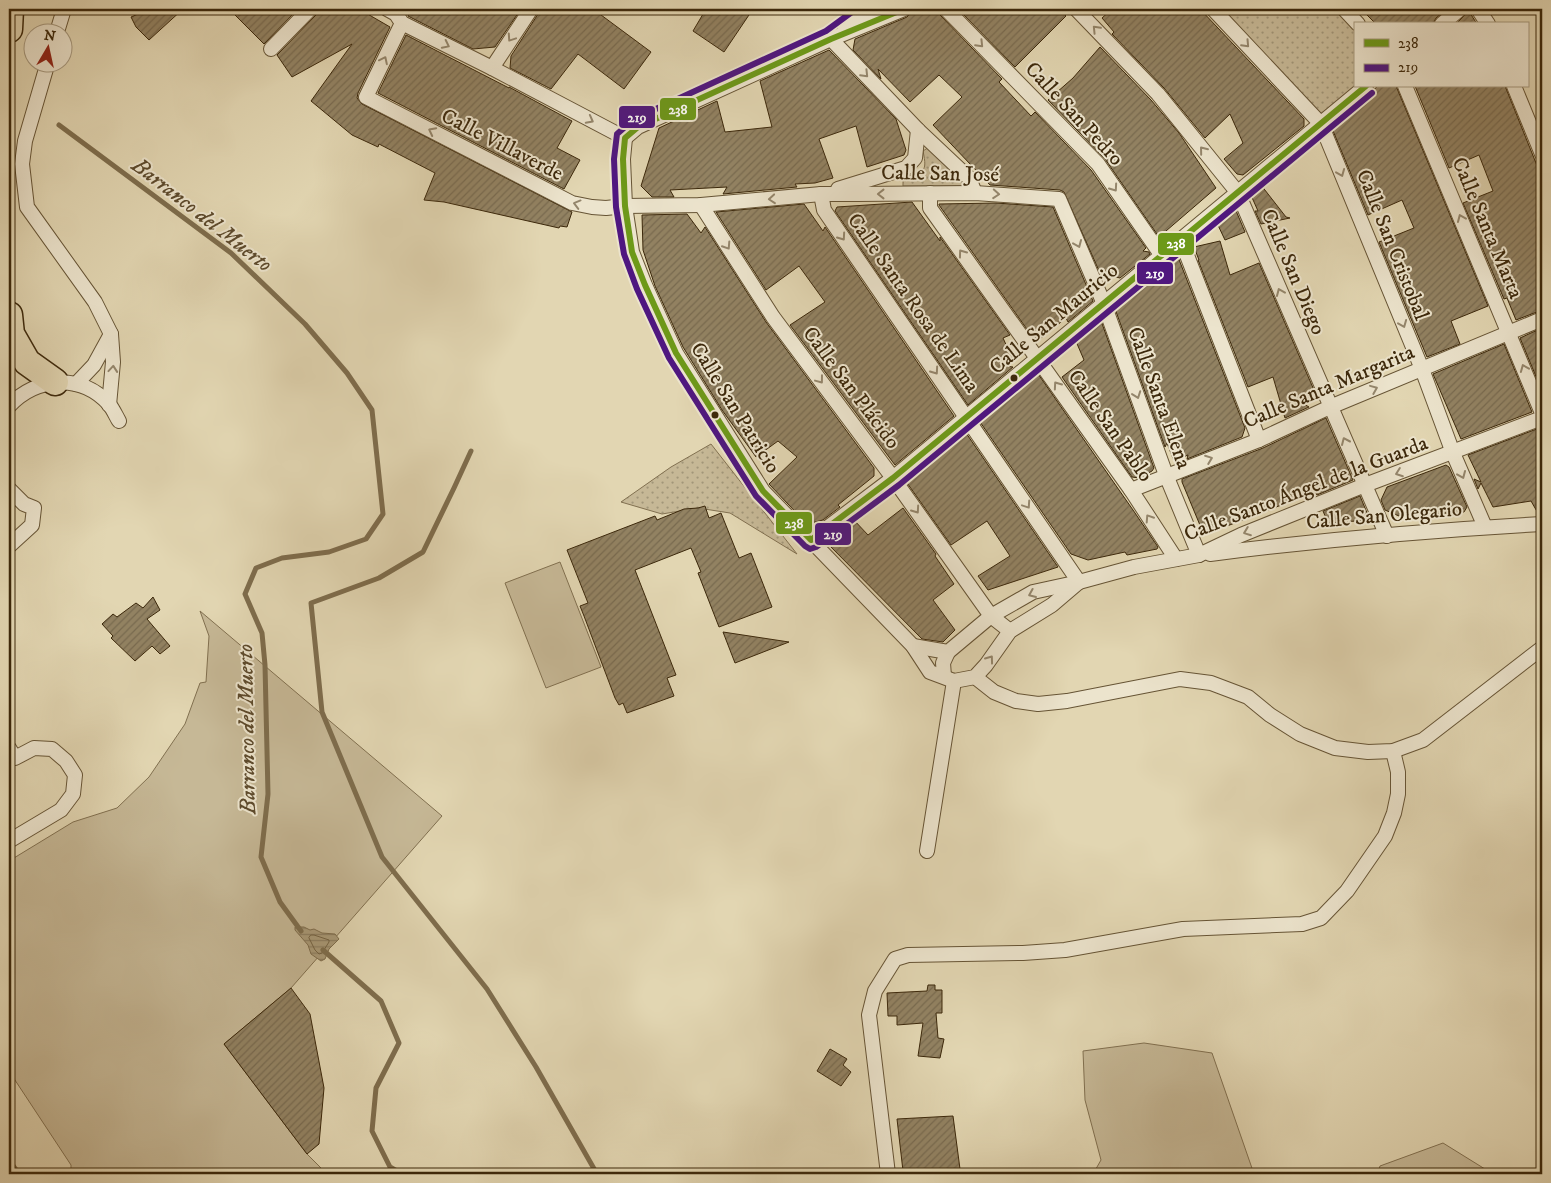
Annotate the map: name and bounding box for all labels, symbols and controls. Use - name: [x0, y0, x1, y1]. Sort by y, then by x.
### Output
- north arrow: [22, 22, 72, 72]
- legend: [1354, 22, 1528, 88]
- one-way arrow: [1093, 25, 1102, 34]
- text: N: [43, 26, 57, 46]
- one-way arrow: [508, 33, 518, 42]
- text: 238: [1398, 34, 1418, 53]
- one-way arrow: [974, 38, 983, 47]
- one-way arrow: [441, 39, 450, 49]
- one-way arrow: [1240, 39, 1249, 48]
- one-way arrow: [378, 56, 389, 65]
- street label: Calle San Pedro: [1019, 56, 1129, 172]
- text: 219: [1398, 58, 1418, 77]
- one-way arrow: [859, 69, 868, 78]
- line badge: 238: [659, 97, 697, 121]
- text: 238: [668, 101, 688, 119]
- street label: Calle Villaverde: [437, 103, 568, 187]
- line badge: 219: [618, 105, 656, 129]
- text: 219: [628, 109, 646, 127]
- one-way arrow: [585, 114, 594, 124]
- one-way arrow: [428, 127, 437, 137]
- one-way arrow: [1201, 147, 1209, 156]
- water label: Barranco del Muerto: [126, 151, 277, 278]
- street label: Calle Santa Marta: [1446, 153, 1529, 303]
- street label: Calle San José: [881, 160, 999, 188]
- street label: Calle San Cristobal: [1350, 166, 1434, 325]
- one-way arrow: [1335, 168, 1345, 177]
- one-way arrow: [1108, 182, 1117, 192]
- one-way arrow: [877, 189, 884, 199]
- one-way arrow: [992, 189, 1000, 200]
- one-way arrow: [768, 193, 776, 204]
- one-way arrow: [573, 199, 582, 209]
- street label: Calle San Diego: [1255, 205, 1331, 339]
- street label: Calle Santa Rosa de Lima: [841, 208, 985, 398]
- one-way arrow: [1456, 214, 1467, 223]
- one-way arrow: [836, 231, 845, 241]
- line badge: 238: [1157, 232, 1195, 256]
- text: 238: [1166, 235, 1186, 253]
- one-way arrow: [1072, 239, 1082, 248]
- one-way arrow: [721, 241, 731, 250]
- one-way arrow: [959, 249, 968, 259]
- street label: Calle San Mauricio: [984, 258, 1124, 380]
- line badge: 219: [1136, 261, 1174, 285]
- text: 219: [1146, 265, 1164, 283]
- one-way arrow: [1276, 288, 1287, 297]
- one-way arrow: [1397, 319, 1407, 327]
- street label: Calle San Plácido: [797, 322, 905, 454]
- street label: Calle Santa Elena: [1121, 323, 1197, 473]
- street label: Calle San Patricio: [684, 338, 786, 478]
- street label: Calle Santa Margarita: [1239, 339, 1419, 435]
- one-way arrow: [1519, 364, 1529, 372]
- one-way arrow: [107, 365, 118, 373]
- one-way arrow: [929, 365, 938, 374]
- street label: Calle San Pablo: [1062, 365, 1158, 487]
- unlabelled marker: [1009, 373, 1019, 383]
- one-way arrow: [814, 374, 823, 384]
- one-way arrow: [1054, 381, 1063, 391]
- one-way arrow: [1369, 385, 1378, 395]
- one-way arrow: [1131, 390, 1141, 399]
- unlabelled marker: [710, 410, 720, 420]
- street label: Calle Santo Ángel de la Guarda: [1180, 429, 1432, 548]
- one-way arrow: [1341, 437, 1352, 446]
- one-way arrow: [1204, 455, 1212, 465]
- one-way arrow: [1395, 467, 1403, 477]
- one-way arrow: [1456, 470, 1467, 479]
- street label: Calle San Olegario: [1305, 496, 1463, 536]
- one-way arrow: [1021, 499, 1030, 508]
- one-way arrow: [910, 504, 919, 514]
- line badge: 238: [775, 511, 813, 535]
- text: 238: [784, 515, 804, 533]
- one-way arrow: [1146, 515, 1156, 524]
- line badge: 219: [814, 522, 852, 546]
- text: 219: [824, 526, 842, 544]
- one-way arrow: [1243, 526, 1252, 536]
- one-way arrow: [1028, 587, 1037, 598]
- water label: Barranco del Muerto: [232, 644, 262, 815]
- one-way arrow: [984, 655, 993, 665]

